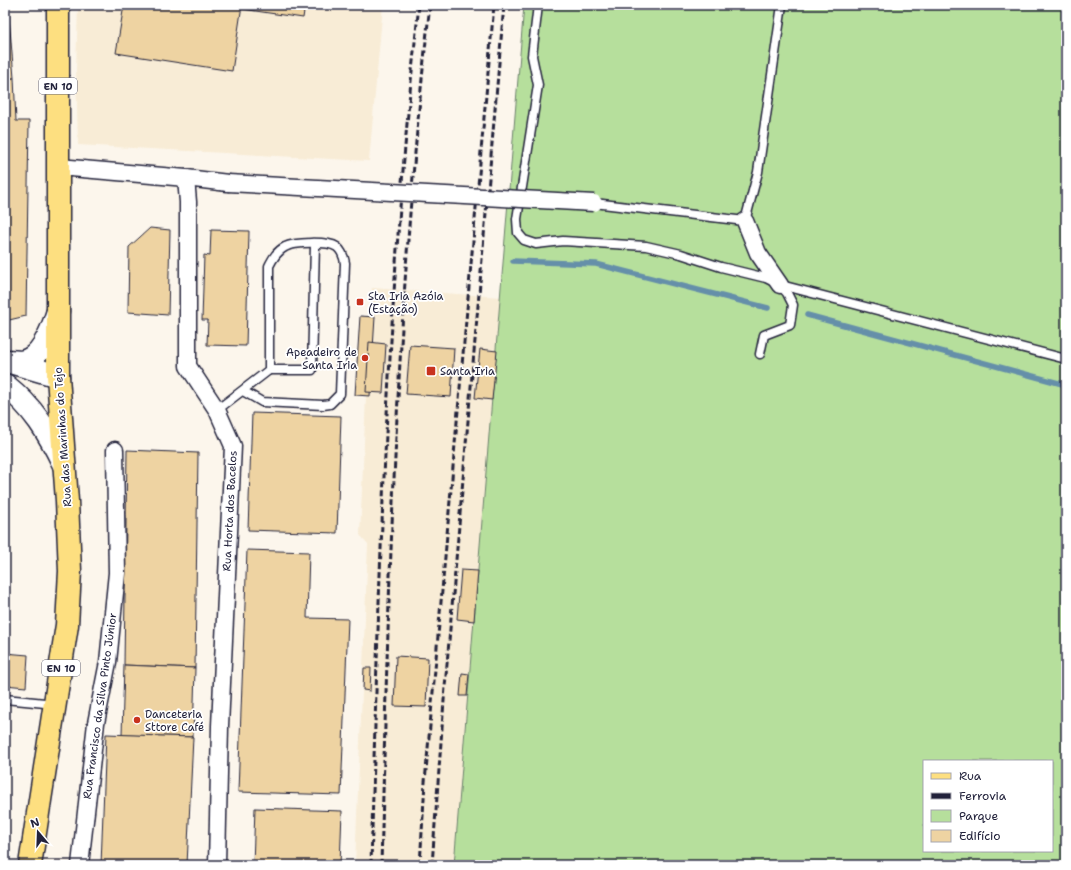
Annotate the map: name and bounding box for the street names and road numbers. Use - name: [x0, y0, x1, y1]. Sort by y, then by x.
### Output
- road number: EN 10: [39, 78, 77, 94]
- street label: Rua das Marinhas do Tejo: [51, 366, 75, 507]
- street label: Rua Horta dos Bacelos: [219, 450, 241, 572]
- street label: Rua Francisco da Silva Pinto Júnior: [79, 612, 121, 800]
- road number: EN 10: [42, 660, 80, 676]

